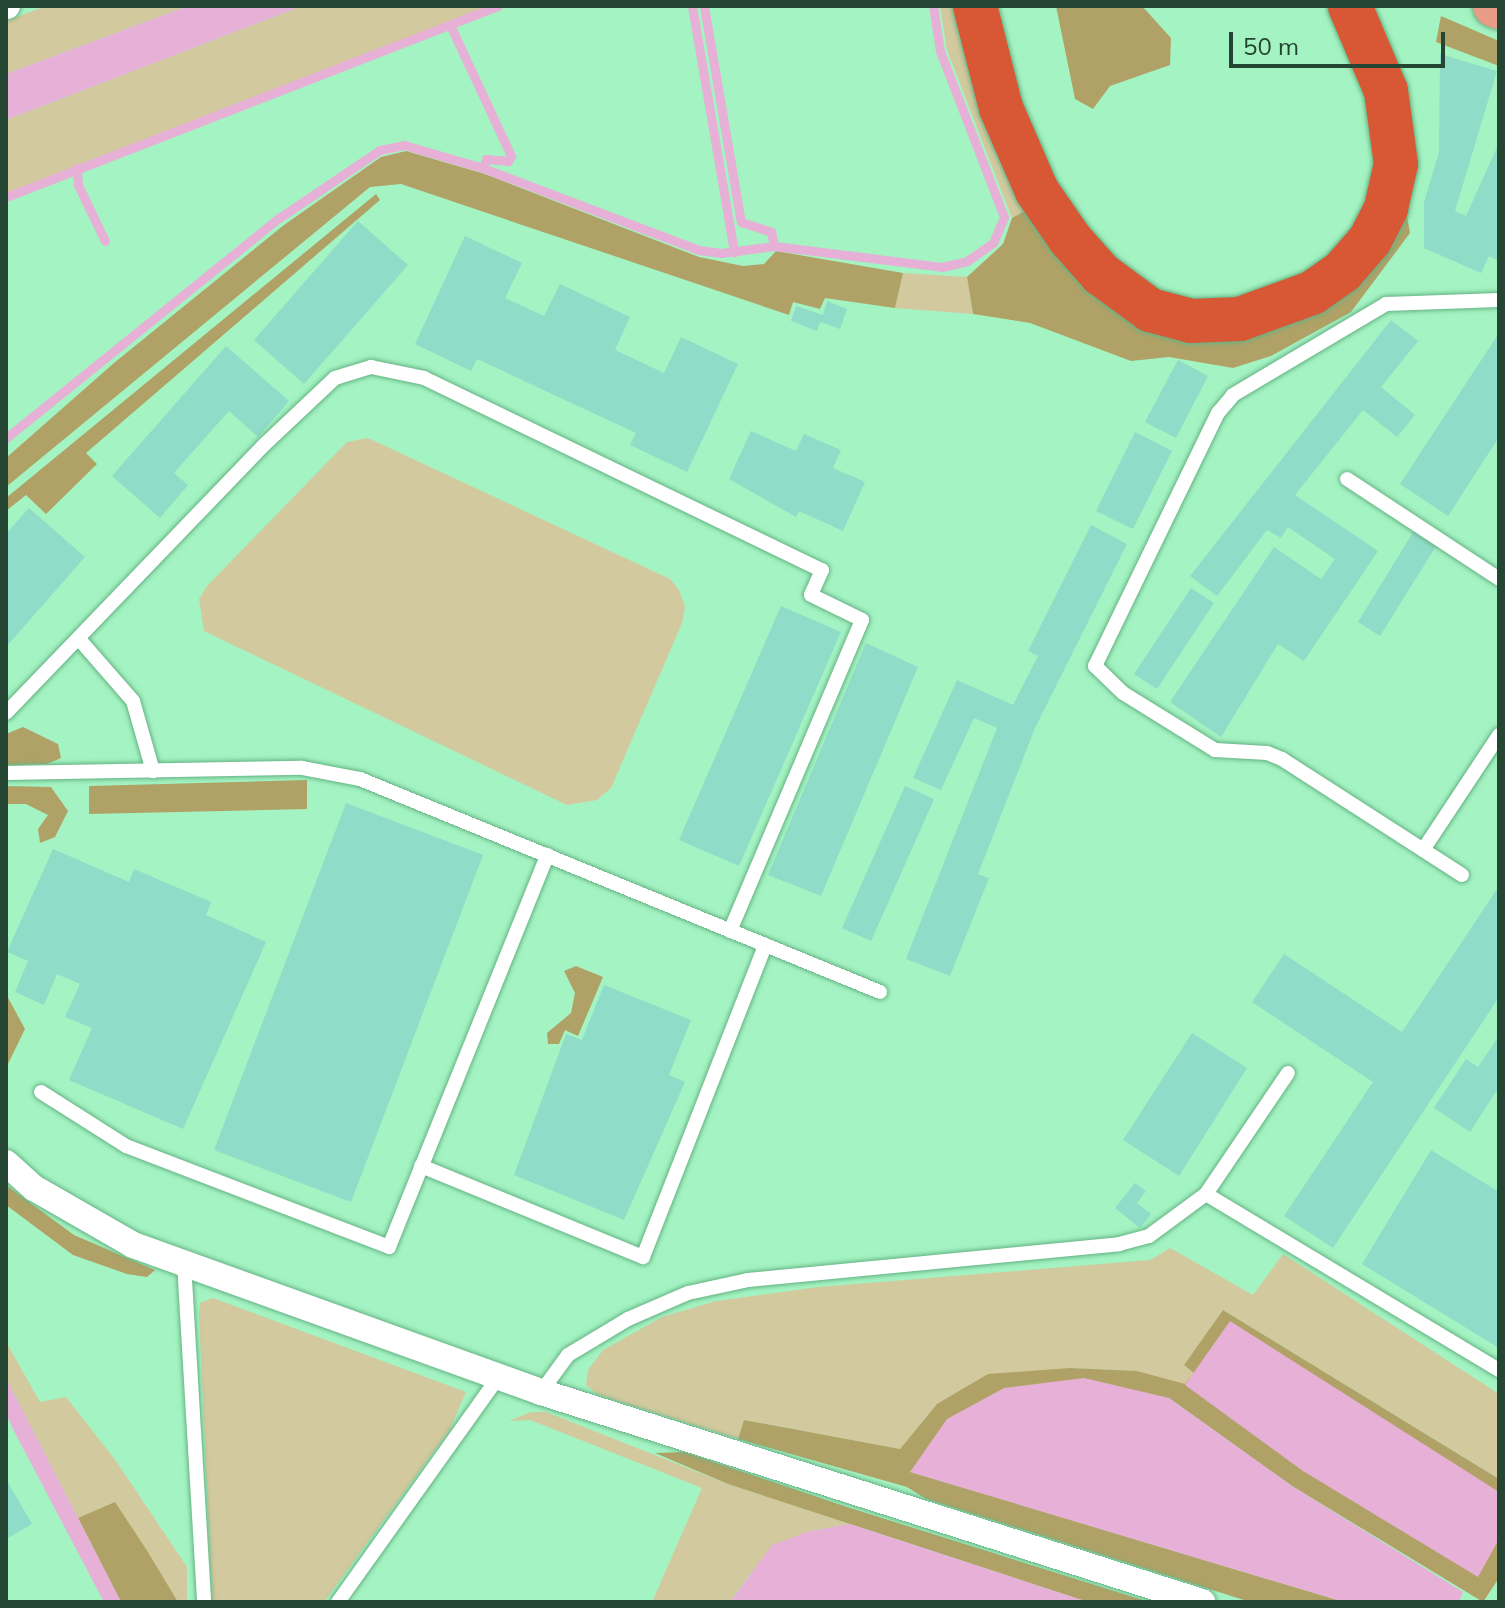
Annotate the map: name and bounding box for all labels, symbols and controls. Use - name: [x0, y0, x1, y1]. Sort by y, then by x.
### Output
- scale bar: [1233, 16, 1449, 66]
- text: 50 m: [1243, 31, 1299, 61]

